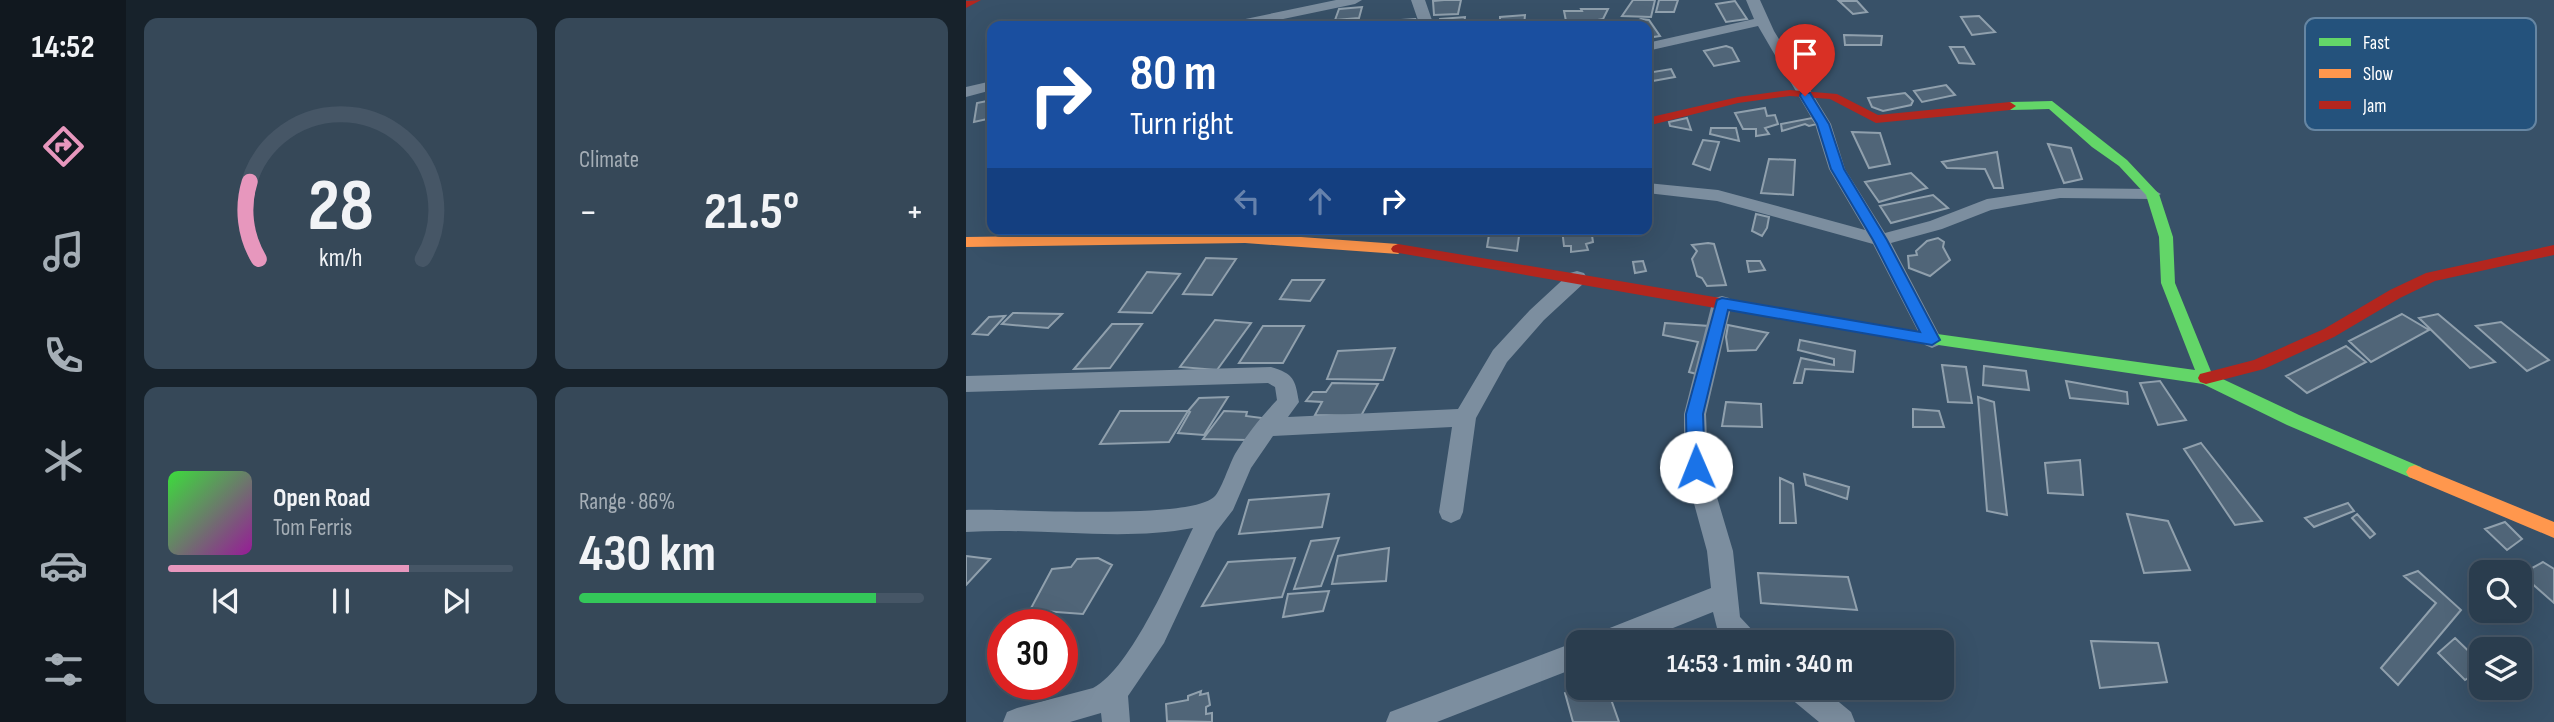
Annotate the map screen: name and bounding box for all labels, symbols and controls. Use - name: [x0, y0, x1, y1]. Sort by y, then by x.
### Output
- legend: [2305, 18, 2536, 130]
- pin: [1775, 24, 1835, 96]
- text: 14:52: [32, 28, 94, 67]
- text: Fast: [2363, 32, 2390, 55]
- icon: arrive: [1786, 35, 1824, 73]
- text: 80 m: [1130, 45, 1217, 104]
- icon: right: [1015, 49, 1106, 140]
- text: Slow: [2363, 63, 2393, 86]
- text: Jam: [2362, 95, 2386, 118]
- text: Turn right: [1130, 105, 1234, 144]
- icon: directions: [39, 122, 88, 171]
- text: Climate: [579, 146, 639, 174]
- text: 28: [307, 164, 374, 252]
- text: 21.5°: [704, 181, 799, 244]
- icon: left: [1228, 182, 1266, 220]
- icon: ahead: [1301, 182, 1339, 220]
- icon: right: [1374, 182, 1412, 220]
- text: −: [579, 190, 598, 235]
- text: +: [905, 190, 924, 235]
- icon: music: [39, 227, 88, 276]
- text: km/h: [319, 243, 362, 274]
- icon: phone: [39, 331, 88, 380]
- position arrow: [1659, 430, 1733, 504]
- icon: climate: [39, 436, 88, 485]
- text: Open Road: [273, 483, 370, 514]
- text: Range · 86%: [579, 488, 675, 516]
- text: Tom Ferris: [273, 514, 352, 542]
- text: 430 km: [579, 523, 716, 586]
- icon: car: [39, 541, 88, 590]
- map controls: [2469, 560, 2532, 700]
- button: search: [2469, 560, 2532, 623]
- icon: previous: [207, 582, 245, 620]
- icon: pause: [322, 582, 360, 620]
- icon: next: [437, 582, 475, 620]
- speed limit sign: 30: [987, 609, 1078, 700]
- button: layers: [2469, 637, 2532, 700]
- icon: filters: [39, 645, 88, 694]
- text: 14:53 · 1 min · 340 m: [1667, 649, 1853, 680]

